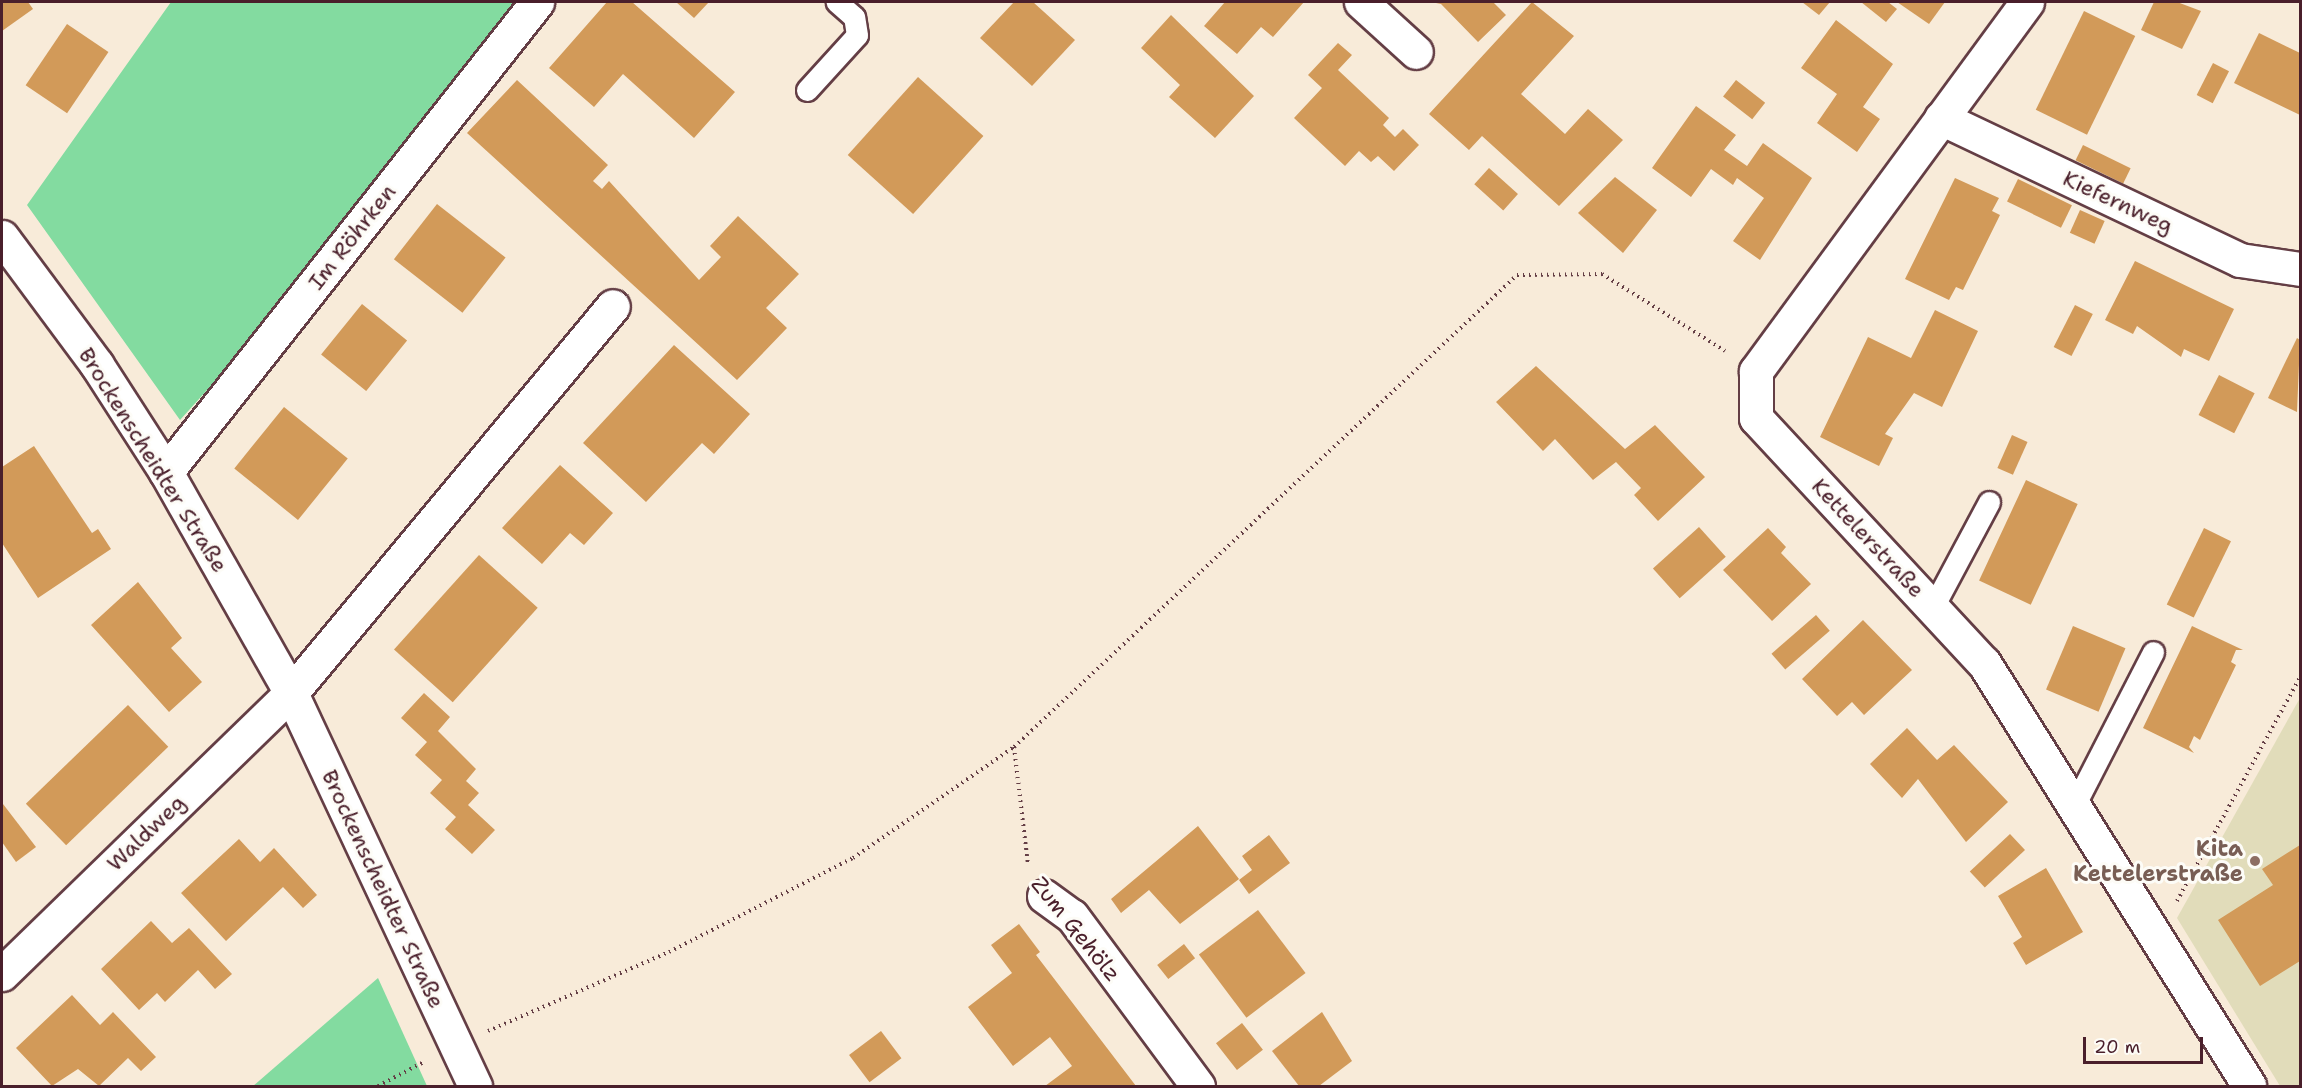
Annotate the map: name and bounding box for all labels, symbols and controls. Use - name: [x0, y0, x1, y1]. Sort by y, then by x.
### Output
- street label: Kiefernweg: [2059, 165, 2177, 239]
- street label: Im Röhrken: [303, 179, 401, 295]
- street label: Brockenscheidter Straße: [73, 343, 233, 577]
- street label: Kettelerstraße: [1806, 473, 1930, 603]
- street label: Brockenscheidter Straße: [316, 766, 450, 1012]
- street label: Waldweg: [101, 789, 191, 877]
- place label: Kita Kettelerstraße: [2073, 835, 2243, 886]
- marker: Kita Kettelerstraße: [2248, 854, 2262, 868]
- street label: Zum Gehölz: [1026, 871, 1126, 987]
- scale bar: [2086, 1025, 2206, 1063]
- text: 20 m: [2094, 1035, 2140, 1059]

